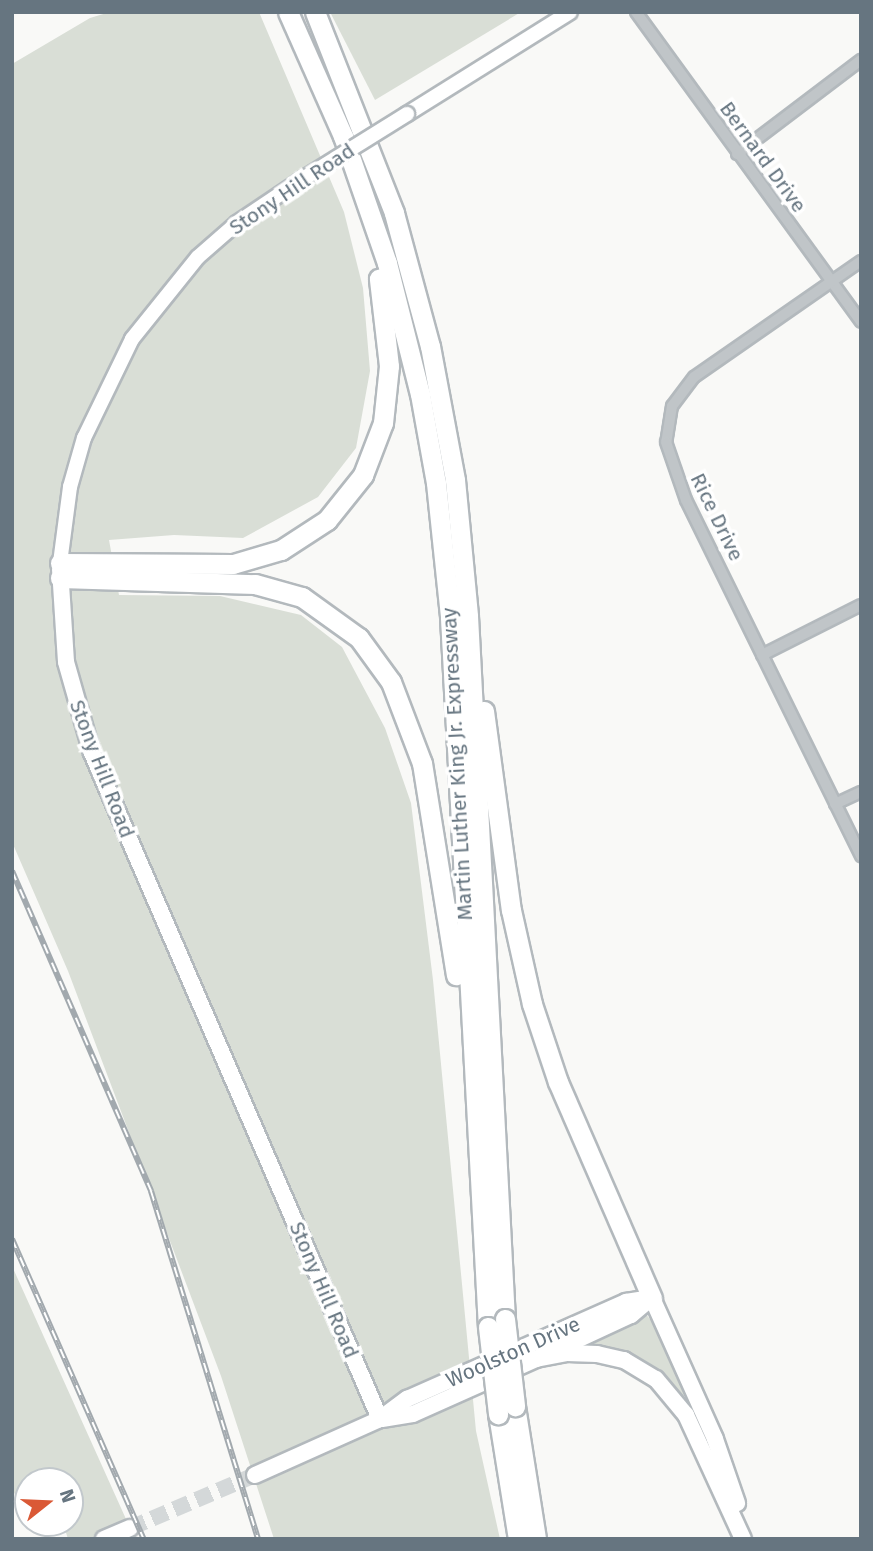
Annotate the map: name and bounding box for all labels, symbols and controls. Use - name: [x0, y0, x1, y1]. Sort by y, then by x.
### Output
- street label: Bernard Drive: [714, 97, 812, 217]
- street label: Stony Hill Road: [225, 138, 359, 240]
- street label: Rice Drive: [685, 469, 749, 565]
- street label: Martin Luther King Jr. Expressway: [436, 607, 478, 921]
- street label: Stony Hill Road: [64, 697, 140, 841]
- street label: Stony Hill Road: [284, 1218, 364, 1362]
- street label: Woolston Drive: [442, 1311, 584, 1393]
- north arrow: [14, 1467, 84, 1537]
- text: N: [55, 1486, 80, 1506]

